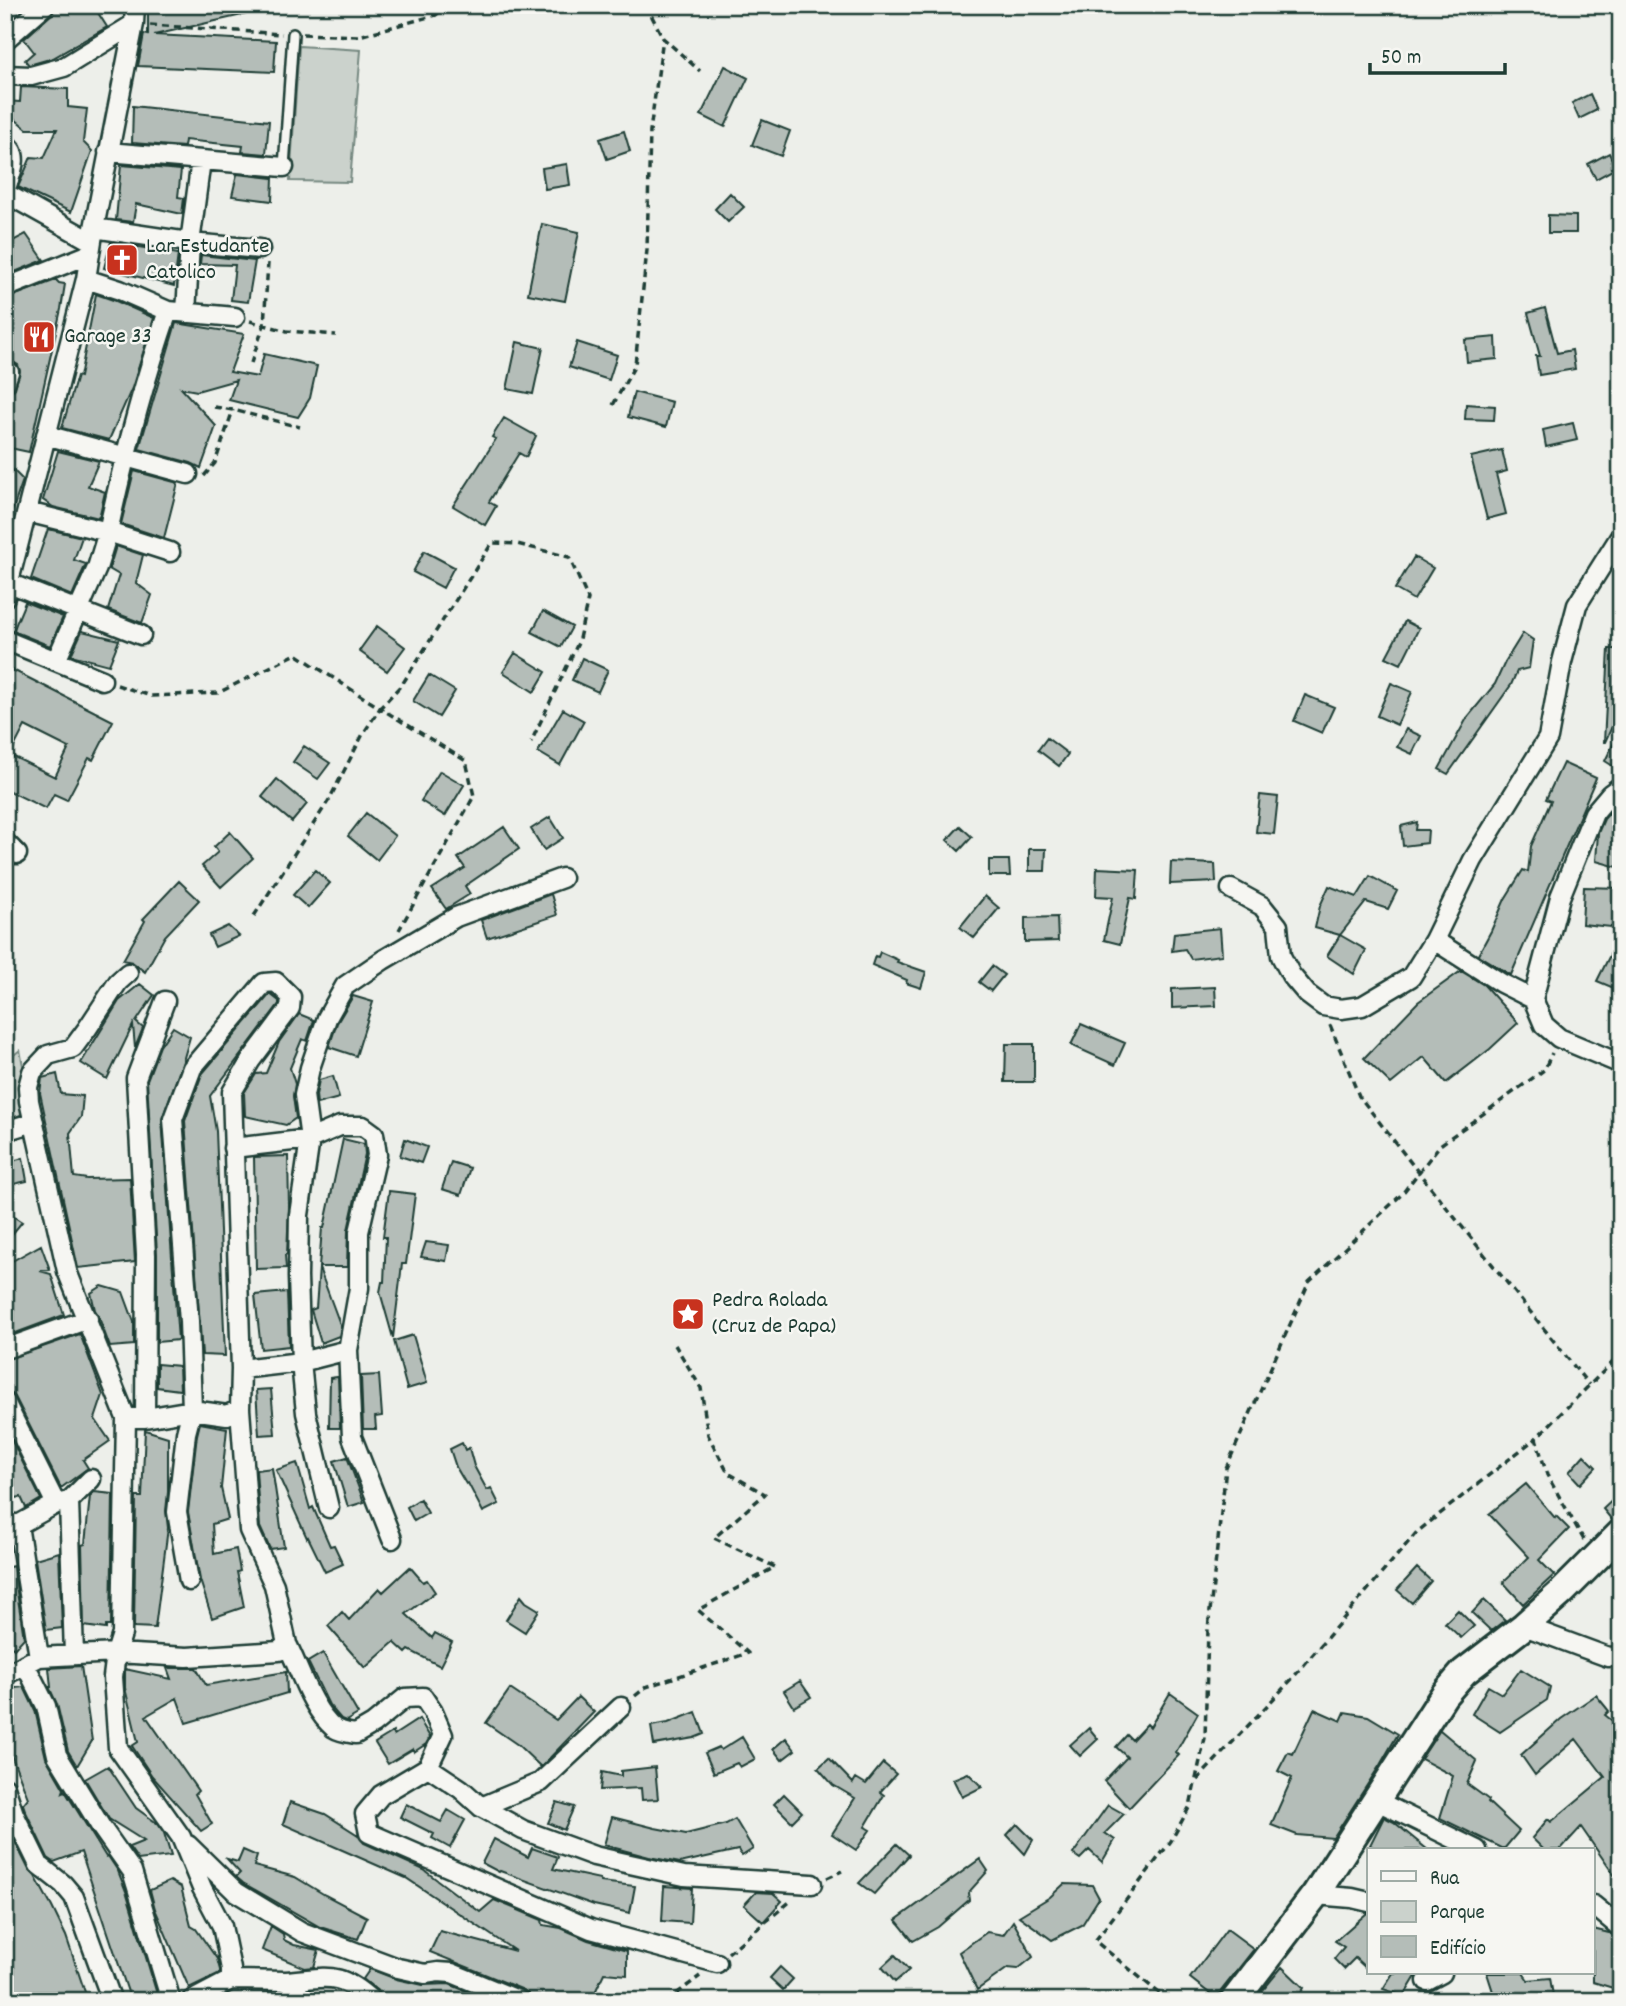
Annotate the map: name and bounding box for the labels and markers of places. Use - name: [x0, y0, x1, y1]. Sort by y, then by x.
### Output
- place label: Lar Estudante Catolico: [146, 231, 269, 290]
- church icon: Lar Estudante Catolico: [103, 241, 141, 279]
- restaurant icon: Garage 33: [20, 318, 58, 356]
- place label: Garage 33: [64, 321, 152, 354]
- place label: Pedra Rolada (Cruz de Papa): [712, 1285, 836, 1344]
- place icon: Pedra Rolada (Cruz de Papa): [669, 1295, 707, 1333]

